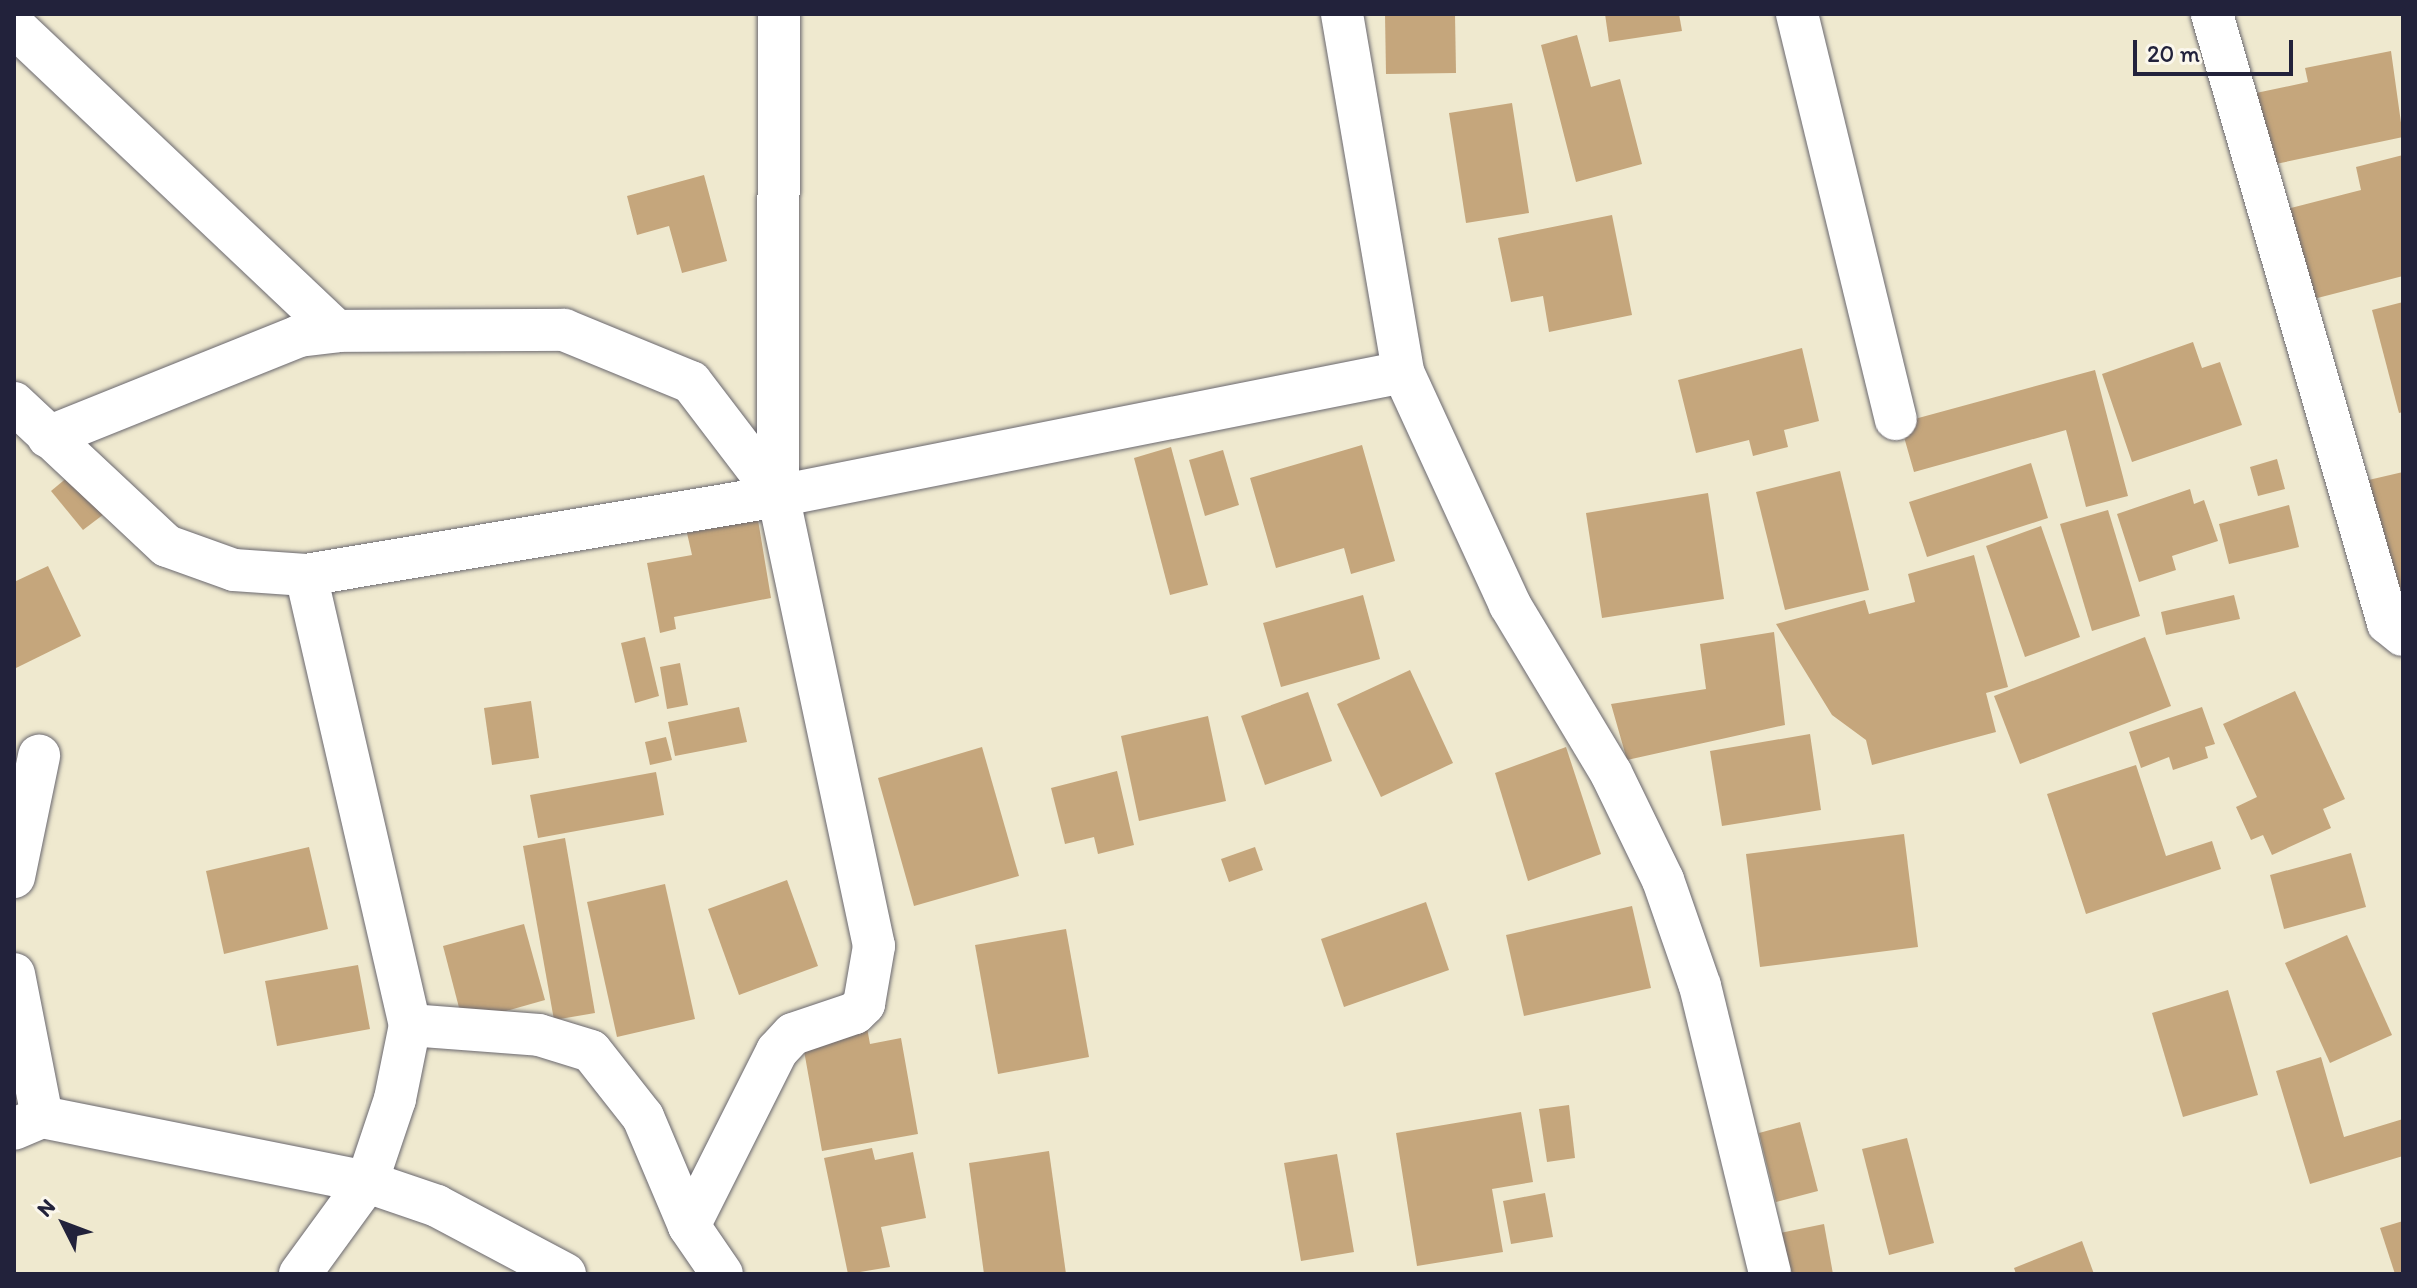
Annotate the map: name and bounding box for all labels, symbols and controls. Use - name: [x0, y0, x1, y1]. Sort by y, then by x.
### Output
- scale bar: [2137, 24, 2297, 74]
- text: 20 m: [2147, 39, 2200, 68]
- north arrow: [24, 1184, 104, 1264]
- text: N: [31, 1193, 61, 1222]

